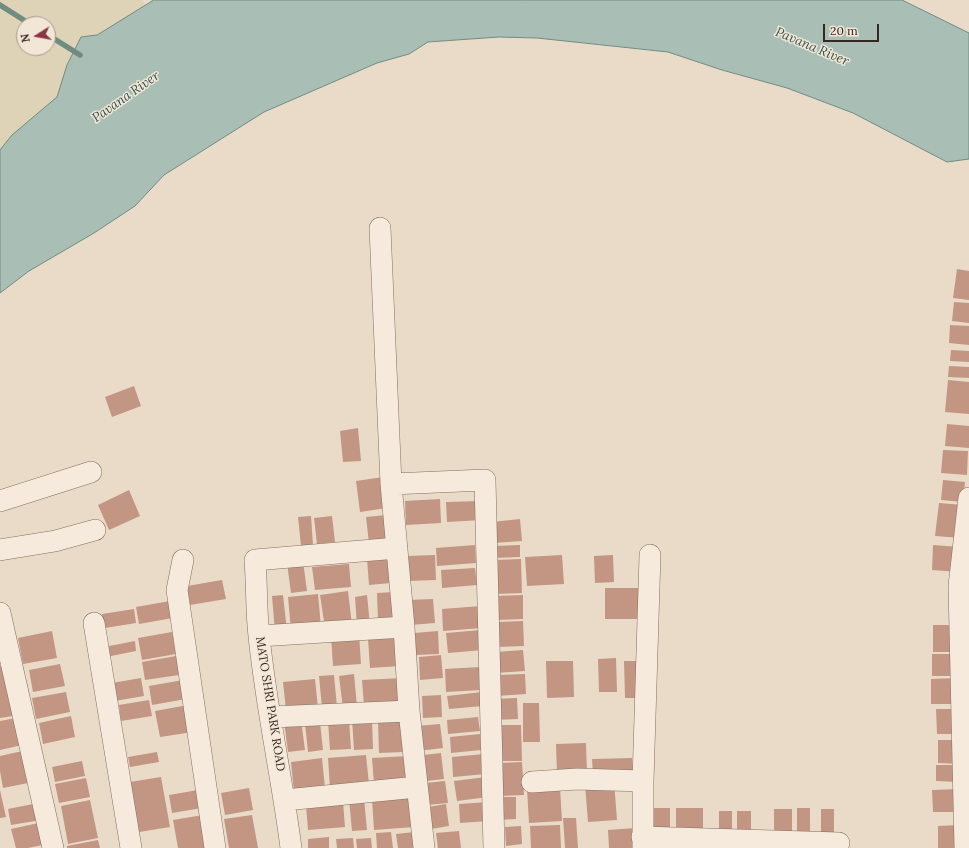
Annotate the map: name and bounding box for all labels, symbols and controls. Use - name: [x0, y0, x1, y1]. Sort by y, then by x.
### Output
- north arrow: [16, 16, 56, 56]
- scale bar: [825, 16, 881, 42]
- text: 20 m: [830, 23, 858, 38]
- water label: Pavana River: [773, 24, 851, 70]
- text: N: [18, 33, 33, 44]
- water label: Pavana River: [89, 68, 163, 126]
- street label: MATO SHRI PARK ROAD: [252, 636, 288, 772]

